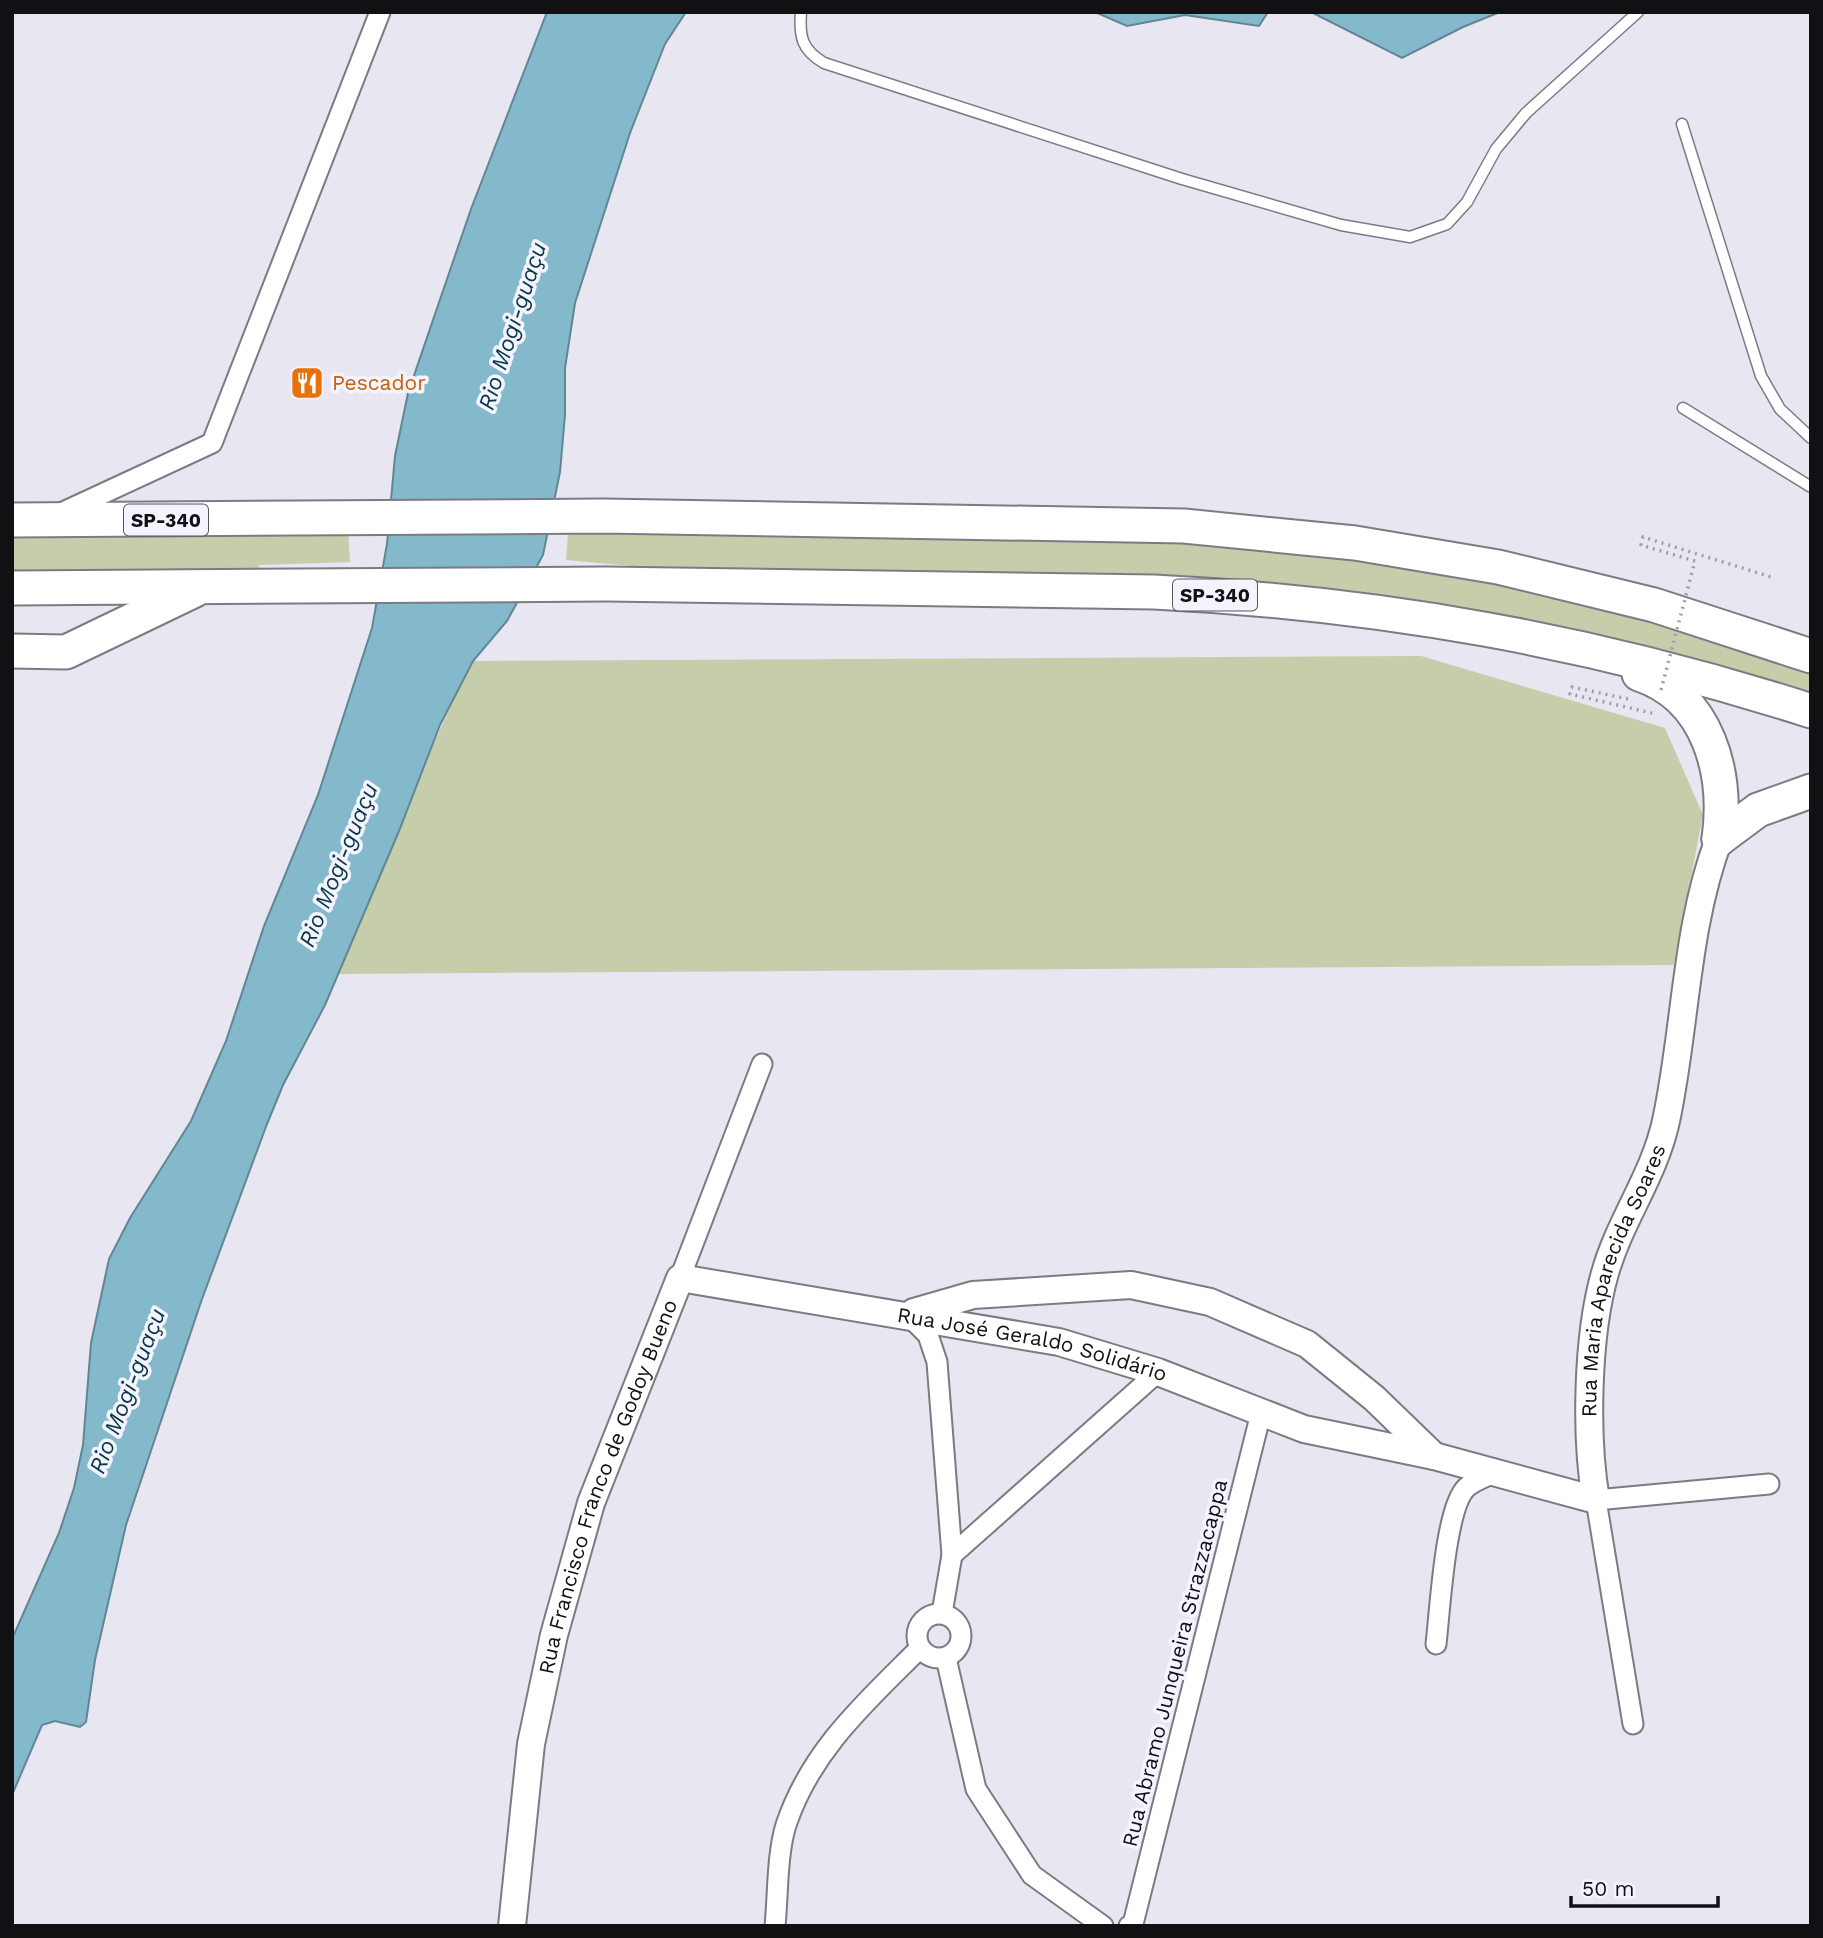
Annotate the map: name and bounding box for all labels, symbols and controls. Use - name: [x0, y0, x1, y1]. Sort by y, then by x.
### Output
- water label: Rio Mogi-guaçu: [473, 239, 552, 413]
- restaurant icon: Pescador: [288, 364, 326, 402]
- place label: Pescador: [332, 370, 426, 395]
- road number: SP-340: [124, 505, 208, 536]
- road number: SP-340: [1173, 580, 1257, 610]
- water label: Rio Mogi-guaçu: [293, 779, 384, 951]
- street label: Rua Maria Aparecida Soares: [1576, 1141, 1671, 1417]
- street label: Rua Francisco Franco de Godoy Bueno: [533, 1296, 682, 1676]
- street label: Rua José Geraldo Solidário: [895, 1302, 1171, 1386]
- water label: Rio Mogi-guaçu: [84, 1305, 171, 1477]
- street label: Rua Abramo Junqueira Strazzacappa: [1117, 1476, 1232, 1849]
- scale bar: [1571, 1864, 1718, 1908]
- text: 50 m: [1582, 1876, 1634, 1901]

